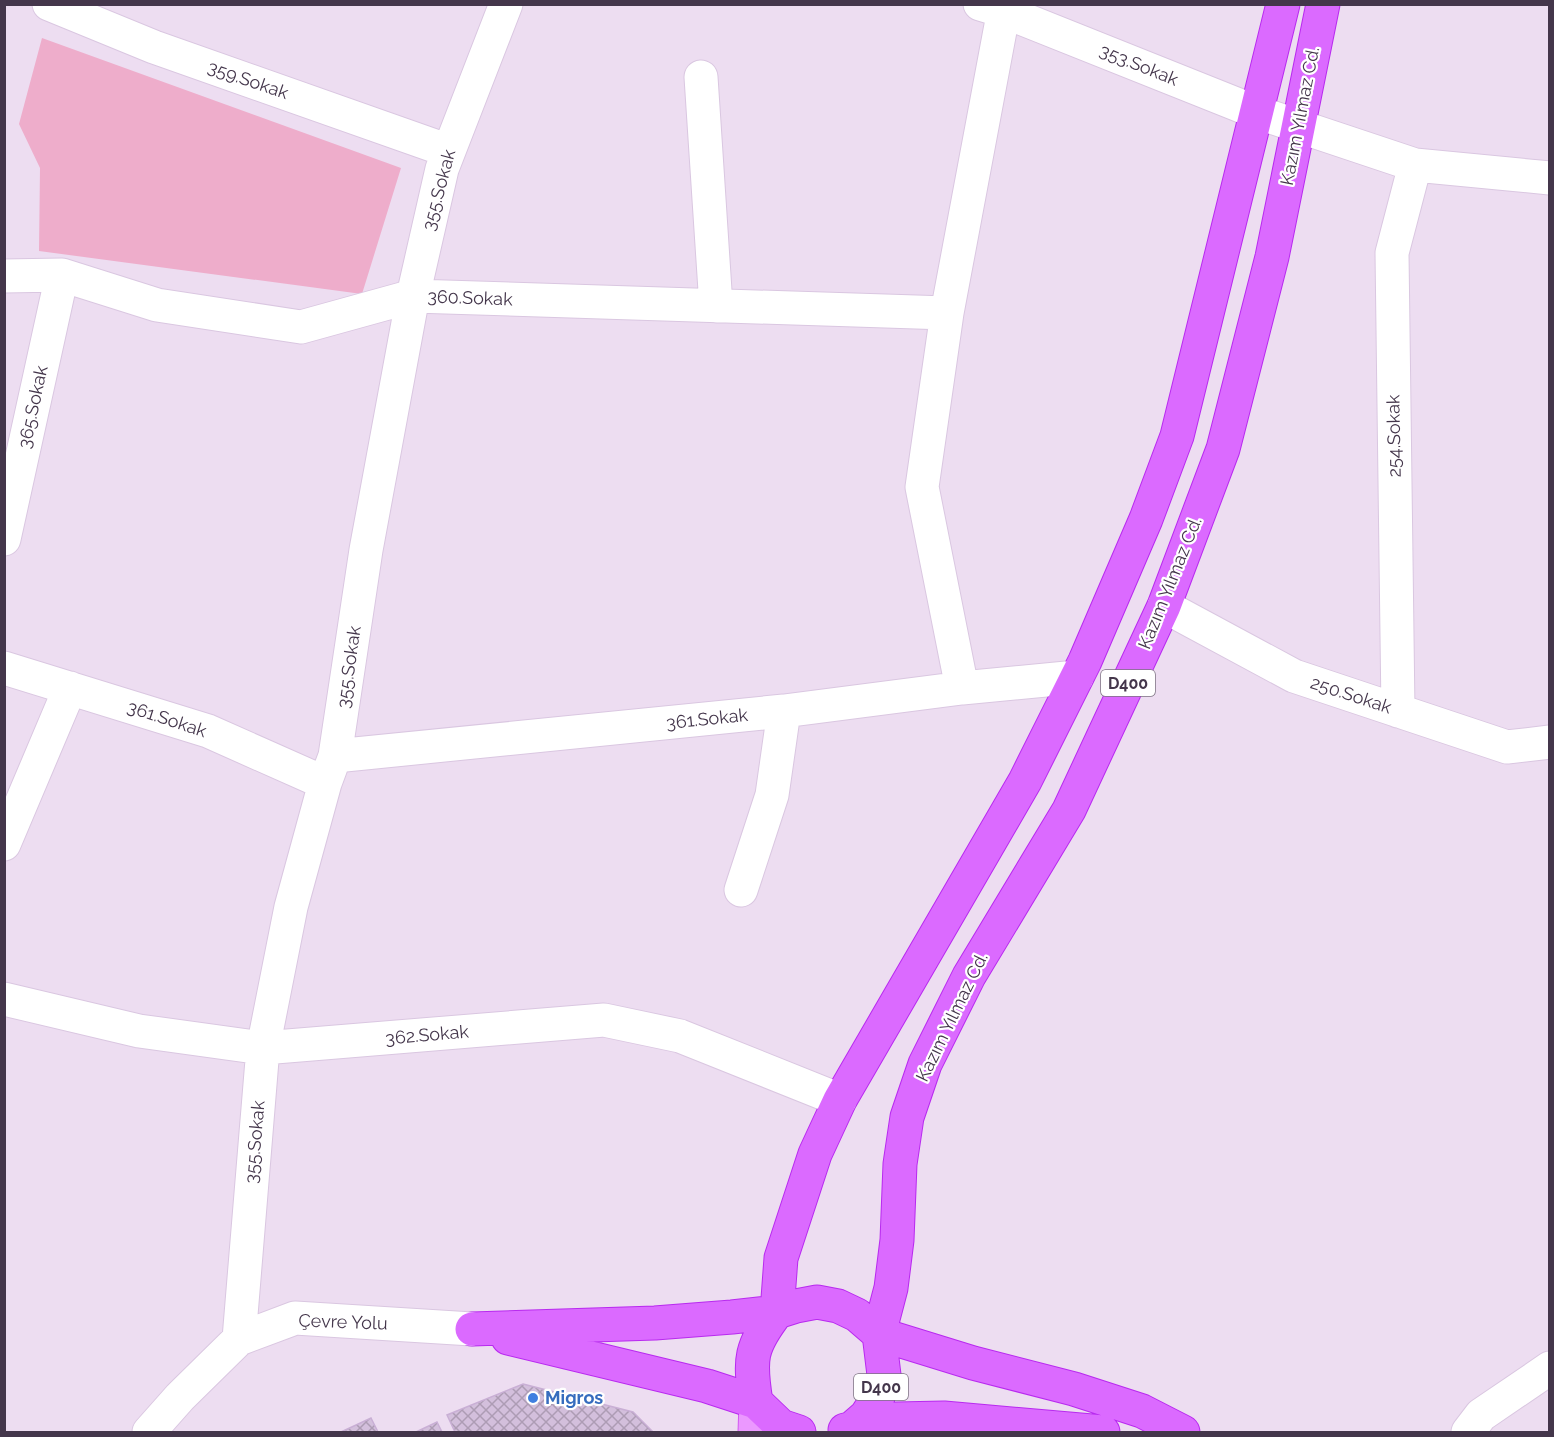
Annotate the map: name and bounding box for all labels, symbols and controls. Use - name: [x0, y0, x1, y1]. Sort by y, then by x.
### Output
- street label: 353.Sokak: [1097, 39, 1182, 90]
- street label: Kazım Yılmaz Cd.: [1276, 45, 1323, 187]
- street label: 359.Sokak: [205, 56, 292, 103]
- street label: 355.Sokak: [418, 147, 460, 233]
- street label: 360.Sokak: [427, 286, 514, 309]
- street label: 365.Sokak: [13, 363, 52, 450]
- street label: 254.Sokak: [1382, 394, 1405, 478]
- street label: Kazım Yılmaz Cd.: [1133, 514, 1206, 652]
- street label: 355.Sokak: [332, 624, 365, 710]
- road number: D400: [1101, 670, 1155, 696]
- street label: 250.Sokak: [1308, 672, 1395, 718]
- street label: 361.Sokak: [125, 696, 210, 741]
- street label: 361.Sokak: [665, 704, 749, 733]
- street label: Kazım Yılmaz Cd.: [911, 949, 992, 1085]
- street label: 362.Sokak: [384, 1020, 470, 1049]
- street label: 355.Sokak: [240, 1099, 269, 1184]
- street label: Çevre Yolu: [298, 1309, 388, 1334]
- road number: D400: [854, 1374, 908, 1400]
- place label: Migros: [545, 1387, 603, 1408]
- marker: Migros: [526, 1391, 540, 1405]

